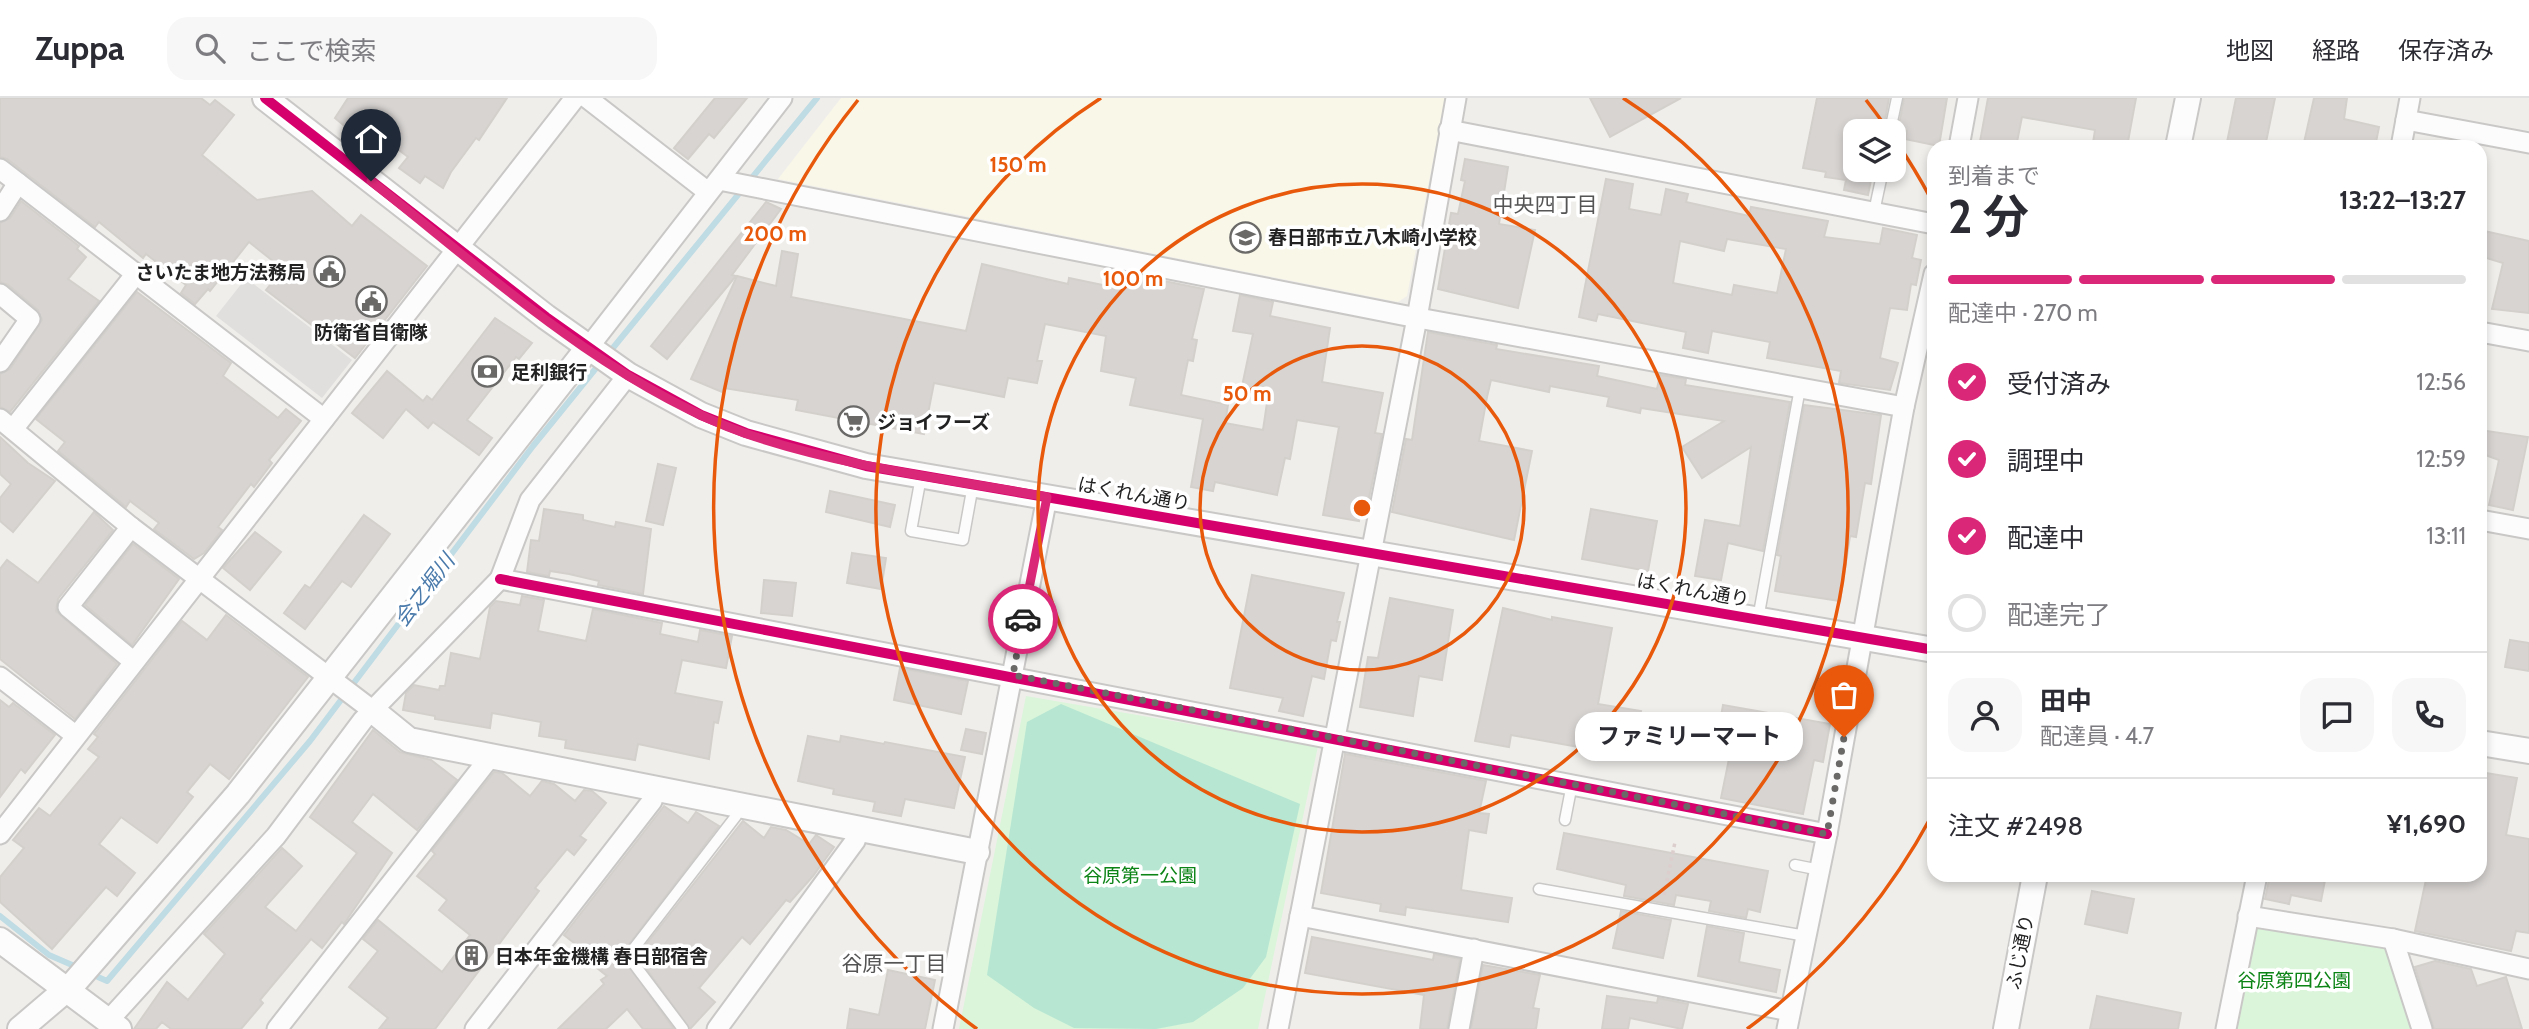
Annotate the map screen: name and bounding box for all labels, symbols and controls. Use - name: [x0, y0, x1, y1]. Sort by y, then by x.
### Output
- search box: [167, 17, 657, 80]
- text: Zuppa: [35, 28, 125, 68]
- icon: search: [191, 29, 229, 67]
- text: ここで検索: [247, 35, 377, 67]
- text: 地図: [2226, 36, 2274, 65]
- text: 経路: [2312, 36, 2360, 65]
- text: 保存済み: [2398, 36, 2494, 65]
- pin: [341, 109, 401, 181]
- map controls: [1843, 119, 1906, 182]
- button: layers: [1843, 119, 1906, 182]
- icon: home: [352, 120, 390, 158]
- text: 150 m: [990, 152, 1046, 177]
- text: 到着まで: [1948, 162, 2040, 190]
- text: 13:22–13:27: [2339, 184, 2466, 216]
- text: 2 分: [1948, 189, 2029, 245]
- district label: 中央四丁目: [1493, 192, 1598, 217]
- school or university icon: 春日部市立八木崎小学校: [1228, 220, 1262, 254]
- text: 200 m: [743, 221, 807, 246]
- place label: 春日部市立八木崎小学校: [1268, 226, 1477, 249]
- public building icon: さいたま地方法務局: [312, 255, 346, 289]
- place label: さいたま地方法務局: [136, 261, 306, 284]
- text: 100 m: [1103, 266, 1163, 291]
- public building icon: 防衛省自衛隊: [354, 284, 388, 318]
- text: 配達中 · 270 m: [1948, 299, 2098, 327]
- place label: 防衛省自衛隊: [314, 321, 428, 344]
- bank icon: 足利銀行: [471, 355, 505, 389]
- place label: 足利銀行: [511, 361, 587, 384]
- icon: check: [1948, 363, 1986, 401]
- text: 受付済み: [2007, 368, 2111, 400]
- text: 12:56: [2416, 368, 2466, 396]
- text: 50 m: [1222, 381, 1272, 406]
- supermarket icon: ジョイフーズ: [837, 405, 871, 439]
- place label: ジョイフーズ: [877, 411, 990, 434]
- icon: check: [1948, 440, 1986, 478]
- text: 調理中: [2007, 445, 2085, 477]
- text: 12:59: [2416, 445, 2466, 473]
- street label: はくれん通り: [1076, 473, 1192, 515]
- centre of rings: [1350, 496, 1374, 520]
- icon: check: [1948, 517, 1986, 555]
- text: 配達中: [2007, 522, 2085, 554]
- text: 13:11: [2426, 522, 2466, 550]
- water label: 会之堀川: [389, 547, 460, 631]
- street label: はくれん通り: [1635, 569, 1751, 611]
- courier: [988, 584, 1058, 654]
- text: 配達完了: [2007, 599, 2111, 631]
- icon: car: [1004, 600, 1042, 638]
- pin: [1814, 665, 1874, 737]
- icon: bag: [1825, 676, 1863, 714]
- button: person: [1948, 678, 2022, 752]
- button: chat: [2300, 678, 2374, 752]
- button: phone: [2392, 678, 2466, 752]
- text: 田中: [2040, 685, 2092, 717]
- callout: ファミリーマート: [1574, 712, 1802, 762]
- text: ファミリーマート: [1597, 722, 1781, 750]
- text: 配達員 · 4.7: [2040, 722, 2154, 750]
- text: ¥1,690: [2387, 808, 2466, 840]
- text: 注文 #2498: [1948, 810, 2083, 842]
- park label: 谷原第一公園: [1083, 864, 1197, 887]
- street label: ふじ通り: [2001, 912, 2039, 992]
- building icon: 日本年金機構 春日部宿舎: [455, 939, 489, 973]
- place label: 日本年金機構 春日部宿舎: [495, 945, 708, 968]
- district label: 谷原一丁目: [842, 951, 947, 976]
- park label: 谷原第四公園: [2237, 969, 2351, 992]

